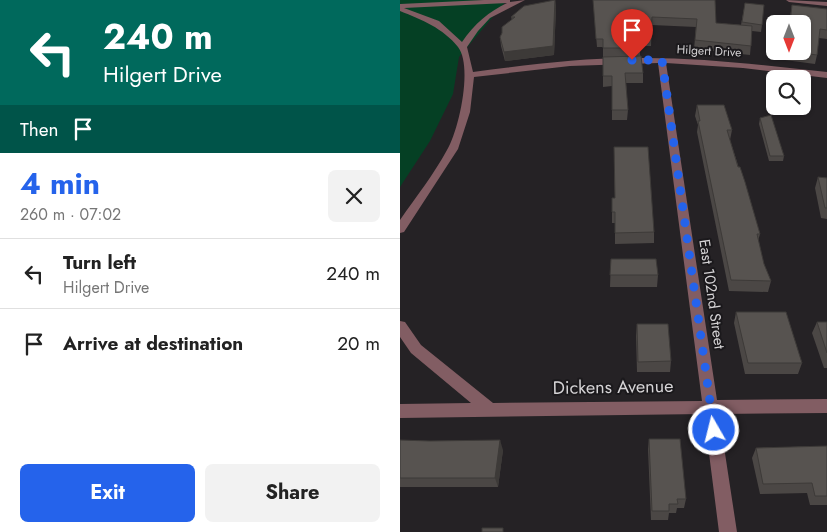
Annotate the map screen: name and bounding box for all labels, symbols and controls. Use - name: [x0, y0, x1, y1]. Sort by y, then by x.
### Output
- pin: [611, 9, 653, 60]
- text: 240 m: [103, 12, 213, 62]
- north arrow: [766, 15, 811, 60]
- map controls: [766, 15, 811, 115]
- icon: arrive: [618, 16, 646, 44]
- icon: left: [20, 20, 85, 85]
- street label: Hilgert Drive: [676, 40, 742, 62]
- text: Hilgert Drive: [103, 58, 222, 90]
- button: search: [766, 70, 811, 115]
- icon: arrive: [69, 115, 97, 143]
- text: Then: [20, 116, 59, 143]
- text: 4 min: [20, 162, 100, 205]
- button: close: [328, 170, 380, 222]
- text: 260 m · 07:02: [20, 203, 121, 226]
- street label: East 102nd Street: [693, 238, 731, 351]
- text: Turn left: [63, 249, 136, 276]
- icon: left: [20, 260, 48, 288]
- text: 240 m: [326, 260, 380, 287]
- text: Hilgert Drive: [63, 276, 149, 299]
- icon: arrive: [20, 330, 48, 358]
- text: Arrive at destination: [63, 330, 243, 357]
- text: 20 m: [337, 330, 380, 357]
- street label: Dickens Avenue: [552, 373, 674, 401]
- position arrow: [687, 403, 739, 455]
- button: Exit: [20, 464, 195, 522]
- button: Share: [205, 464, 380, 522]

